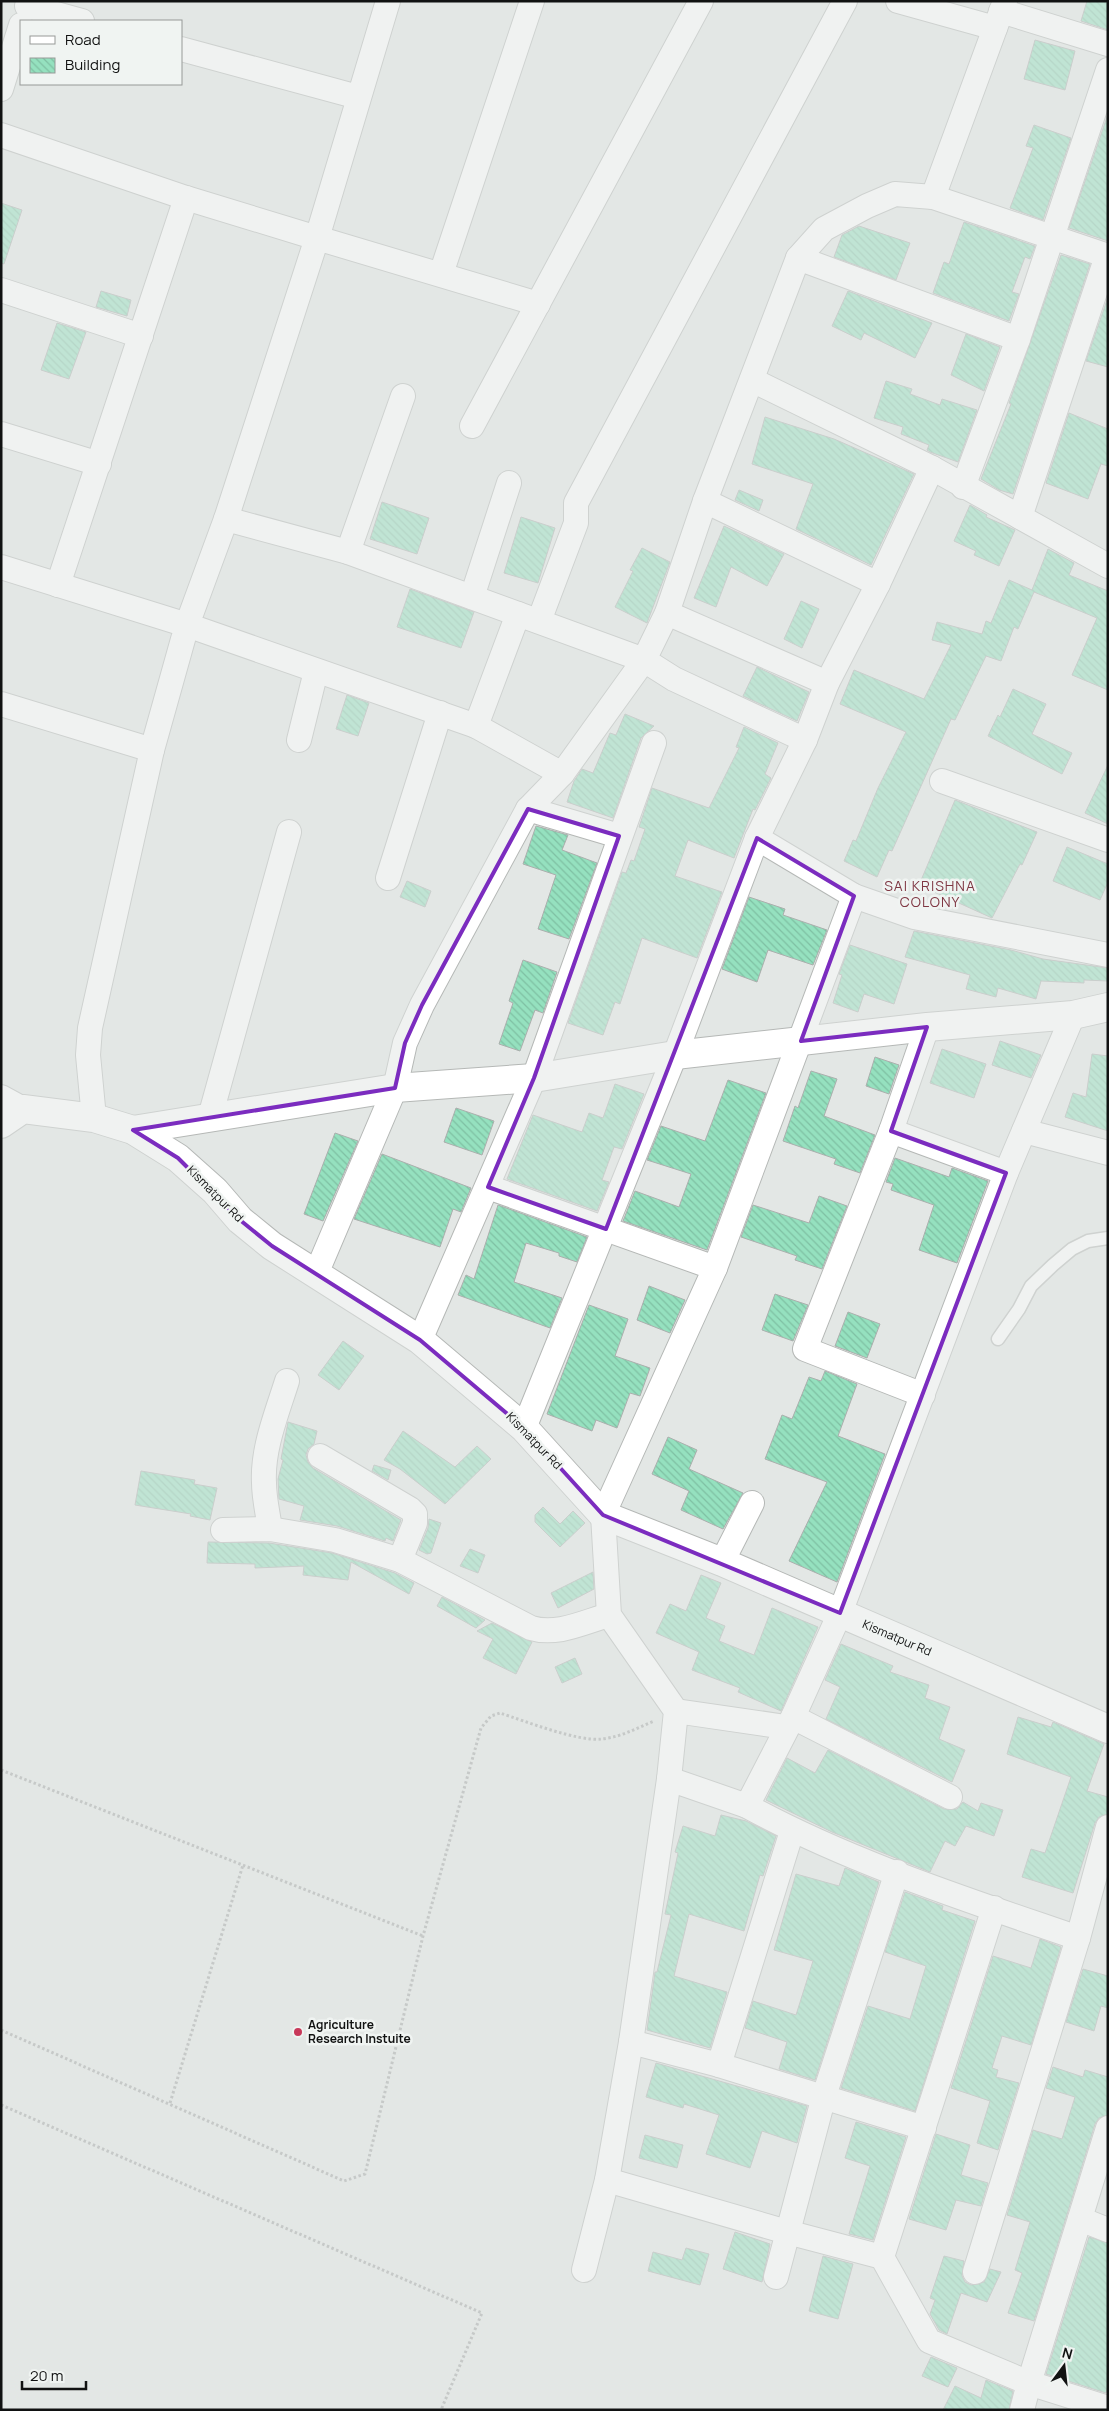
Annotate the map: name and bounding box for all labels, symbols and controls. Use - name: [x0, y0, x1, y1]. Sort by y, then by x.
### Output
- legend: [20, 20, 182, 85]
- text: Road: [65, 29, 101, 50]
- text: Building: [65, 54, 120, 75]
- district label: SAI KRISHNA COLONY: [884, 876, 976, 911]
- street label: Kismatpur Rd: [183, 1162, 247, 1226]
- street label: Kismatpur Rd: [503, 1408, 566, 1473]
- street label: Kismatpur Rd: [860, 1615, 934, 1660]
- place label: Agriculture Research Instuite: [308, 2016, 411, 2047]
- marker: Agriculture Research Instuite: [292, 2026, 304, 2038]
- north arrow: [1039, 2341, 1089, 2391]
- text: N: [1060, 2342, 1075, 2363]
- scale bar: [22, 2358, 86, 2390]
- text: 20 m: [30, 2365, 63, 2386]

